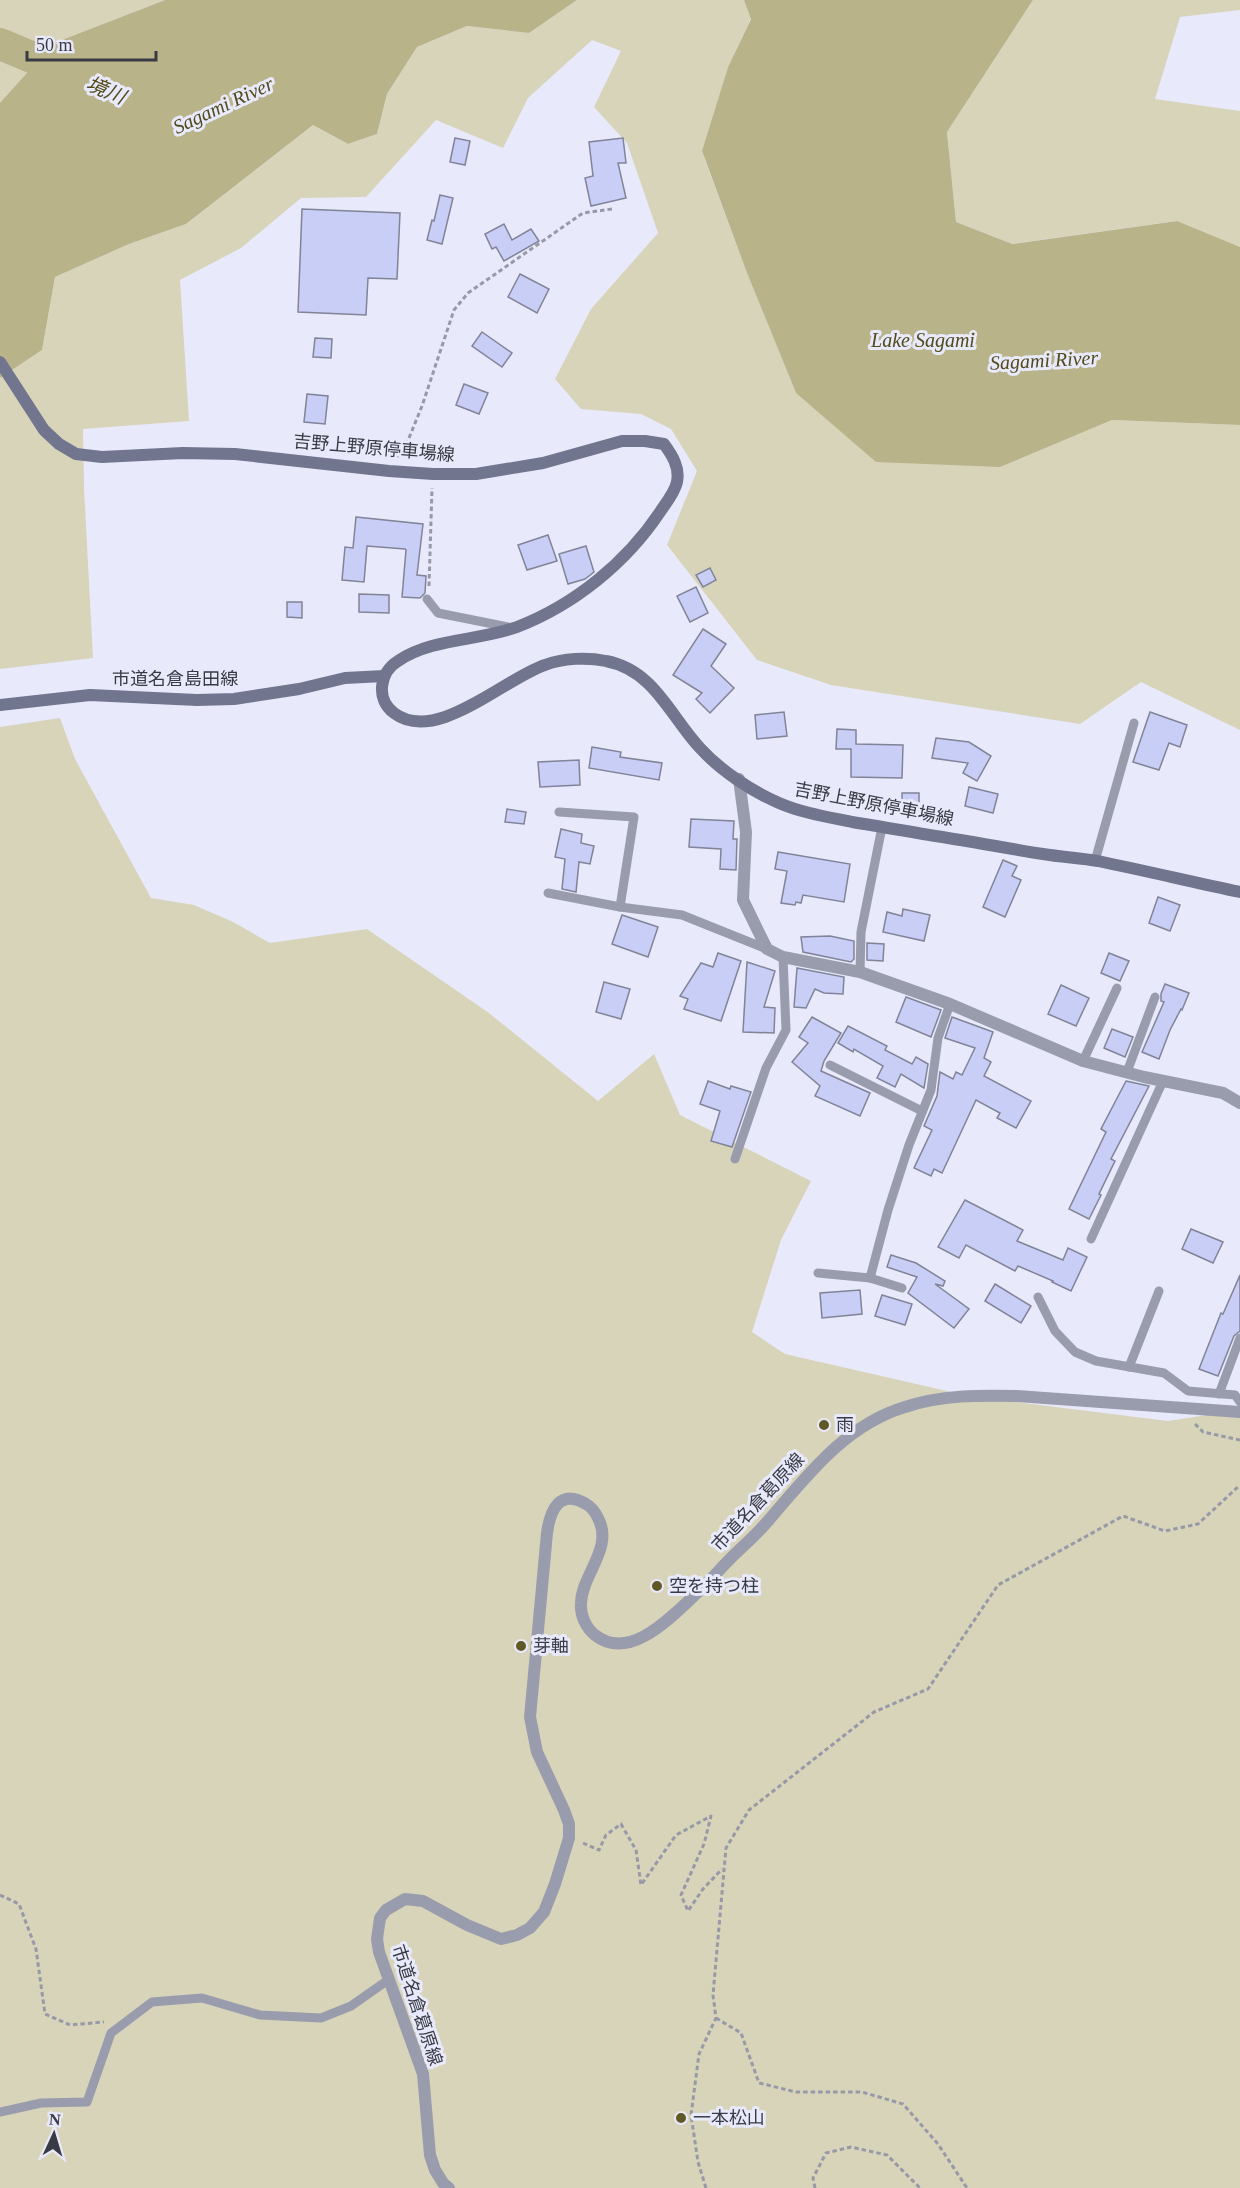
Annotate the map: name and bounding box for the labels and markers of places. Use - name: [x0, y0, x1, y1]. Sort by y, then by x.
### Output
- place label: 雨: [836, 1415, 854, 1435]
- marker: 雨: [817, 1418, 831, 1432]
- place label: 空を持つ柱: [669, 1576, 759, 1596]
- marker: 空を持つ柱: [650, 1579, 664, 1593]
- place label: 芽軸: [533, 1636, 569, 1656]
- marker: 芽軸: [514, 1639, 528, 1653]
- place label: 一本松山: [693, 2108, 765, 2128]
- marker: 一本松山: [674, 2111, 688, 2125]

